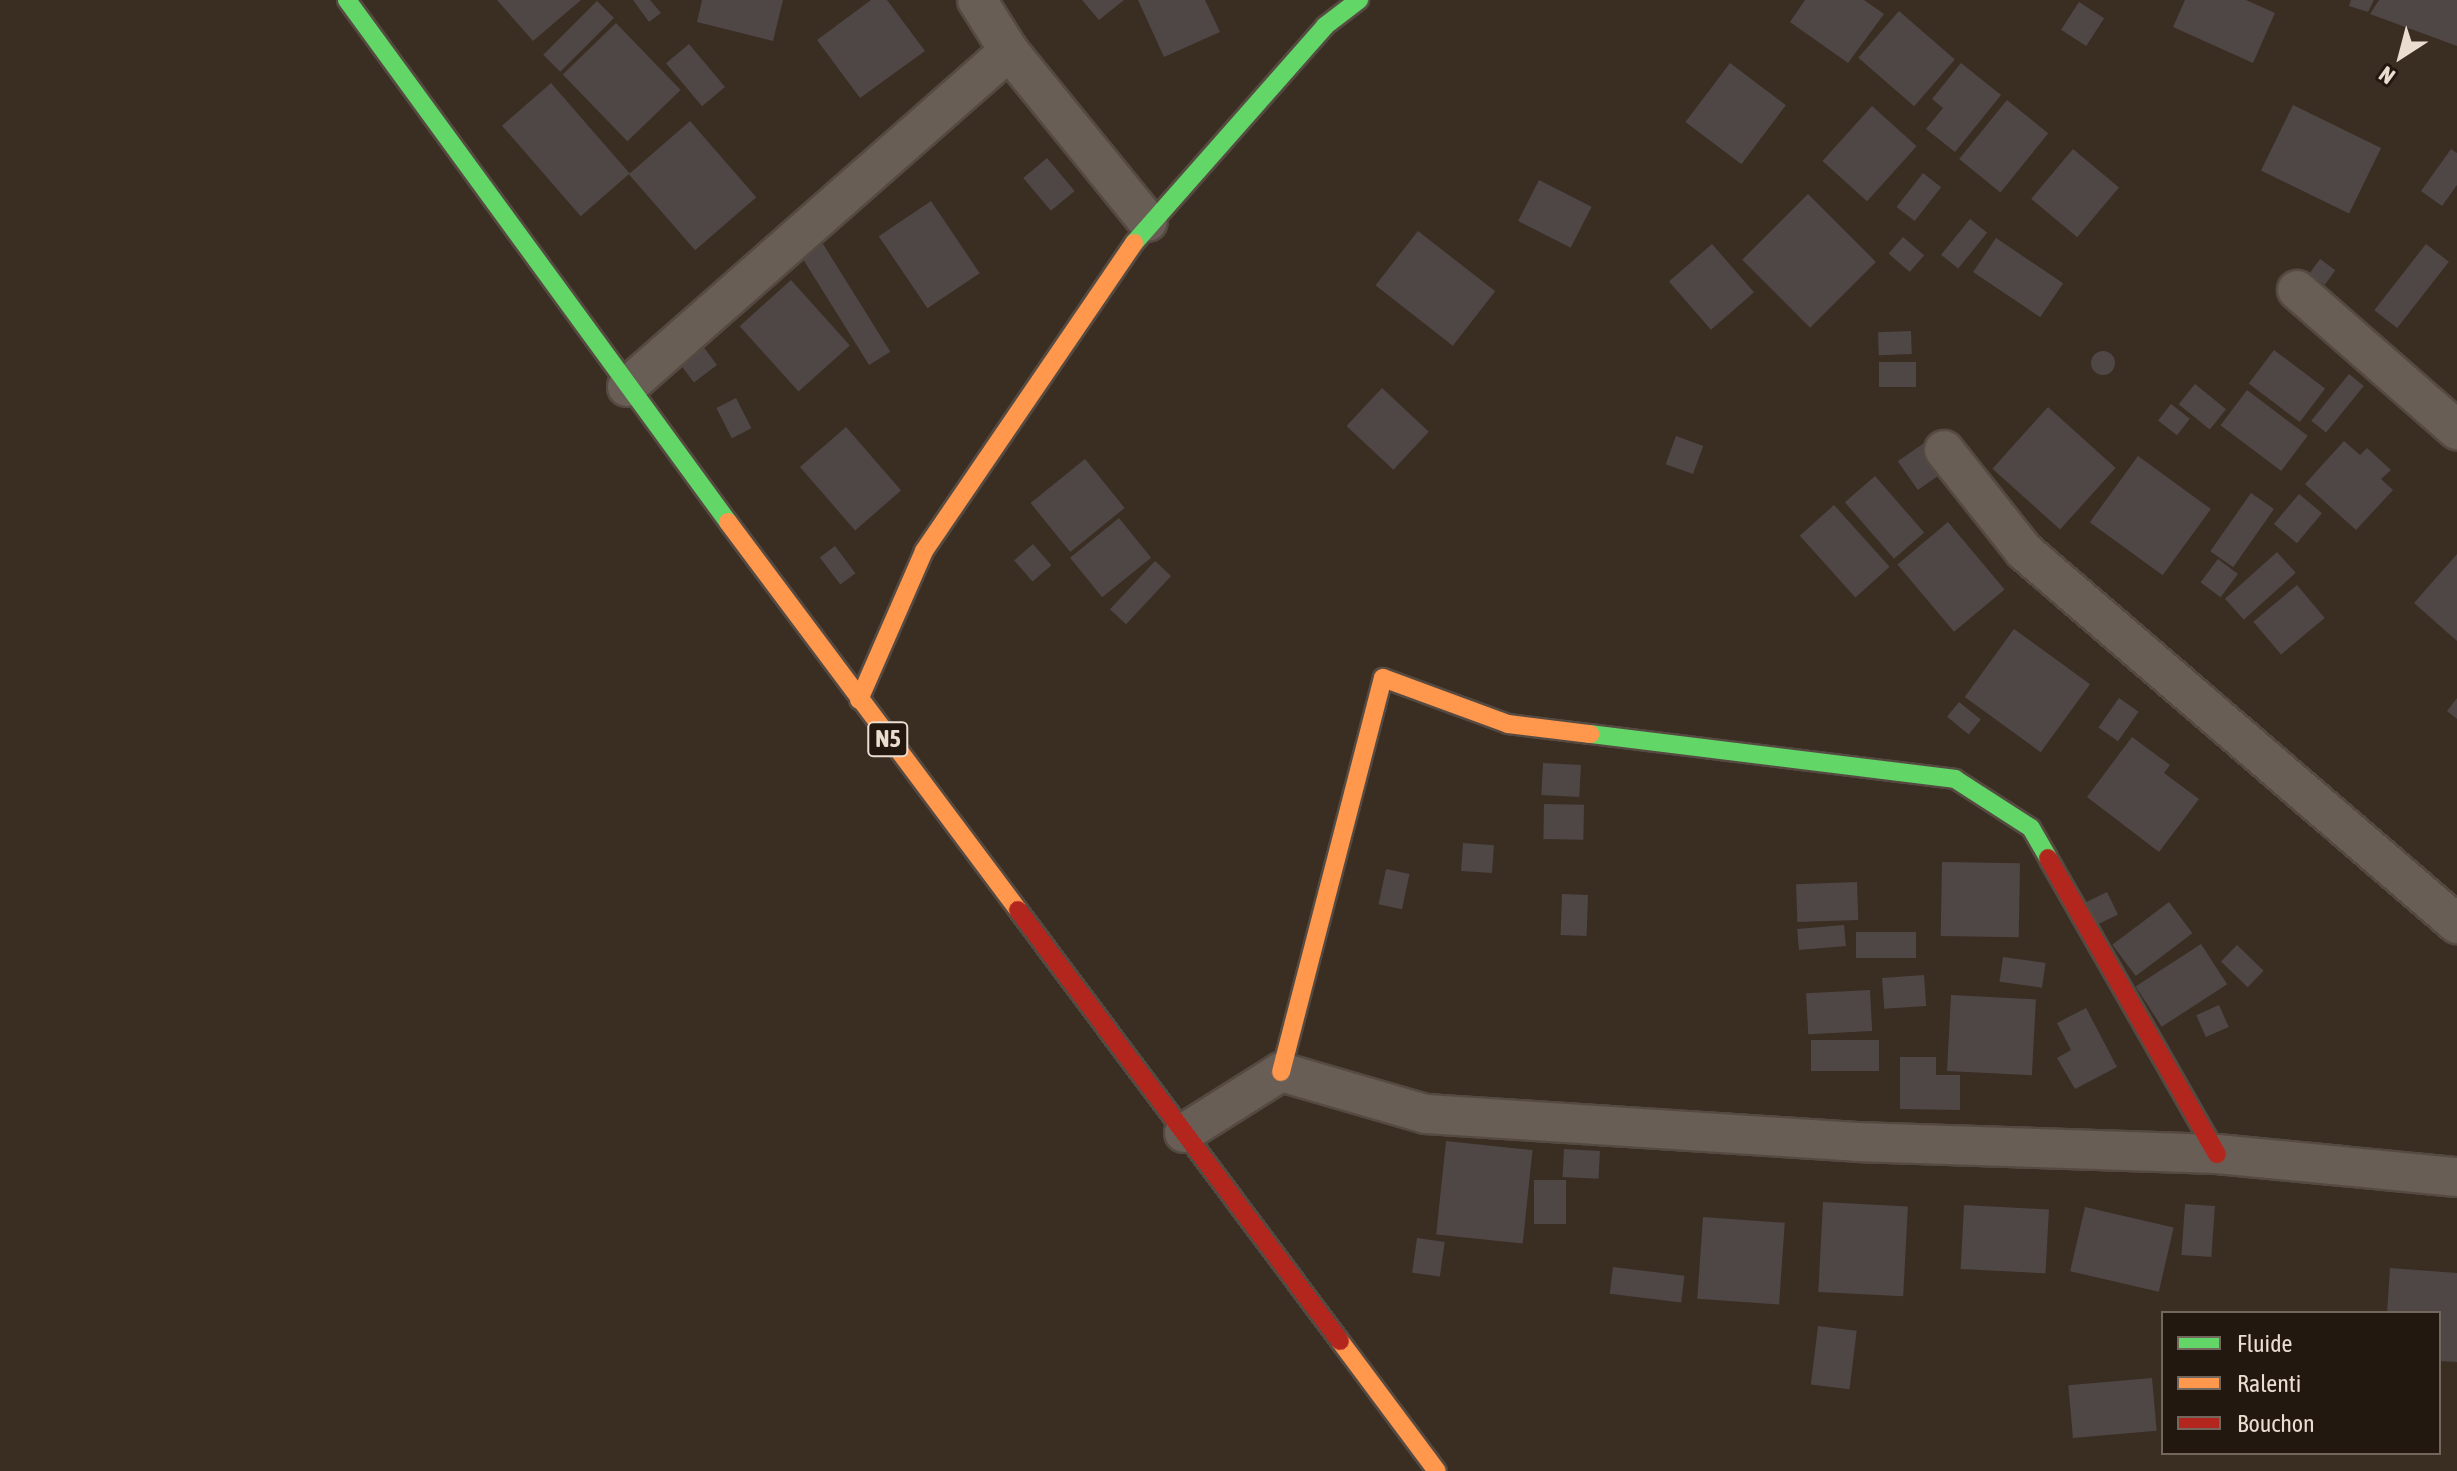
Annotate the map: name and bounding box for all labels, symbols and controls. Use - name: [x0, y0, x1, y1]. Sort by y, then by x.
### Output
- north arrow: [2361, 16, 2441, 96]
- text: N: [2374, 61, 2400, 90]
- road number: N5: [866, 719, 910, 759]
- legend: [2161, 1311, 2441, 1455]
- text: Fluide: [2237, 1330, 2292, 1357]
- text: Ralenti: [2237, 1370, 2301, 1397]
- text: Bouchon: [2237, 1410, 2315, 1437]

